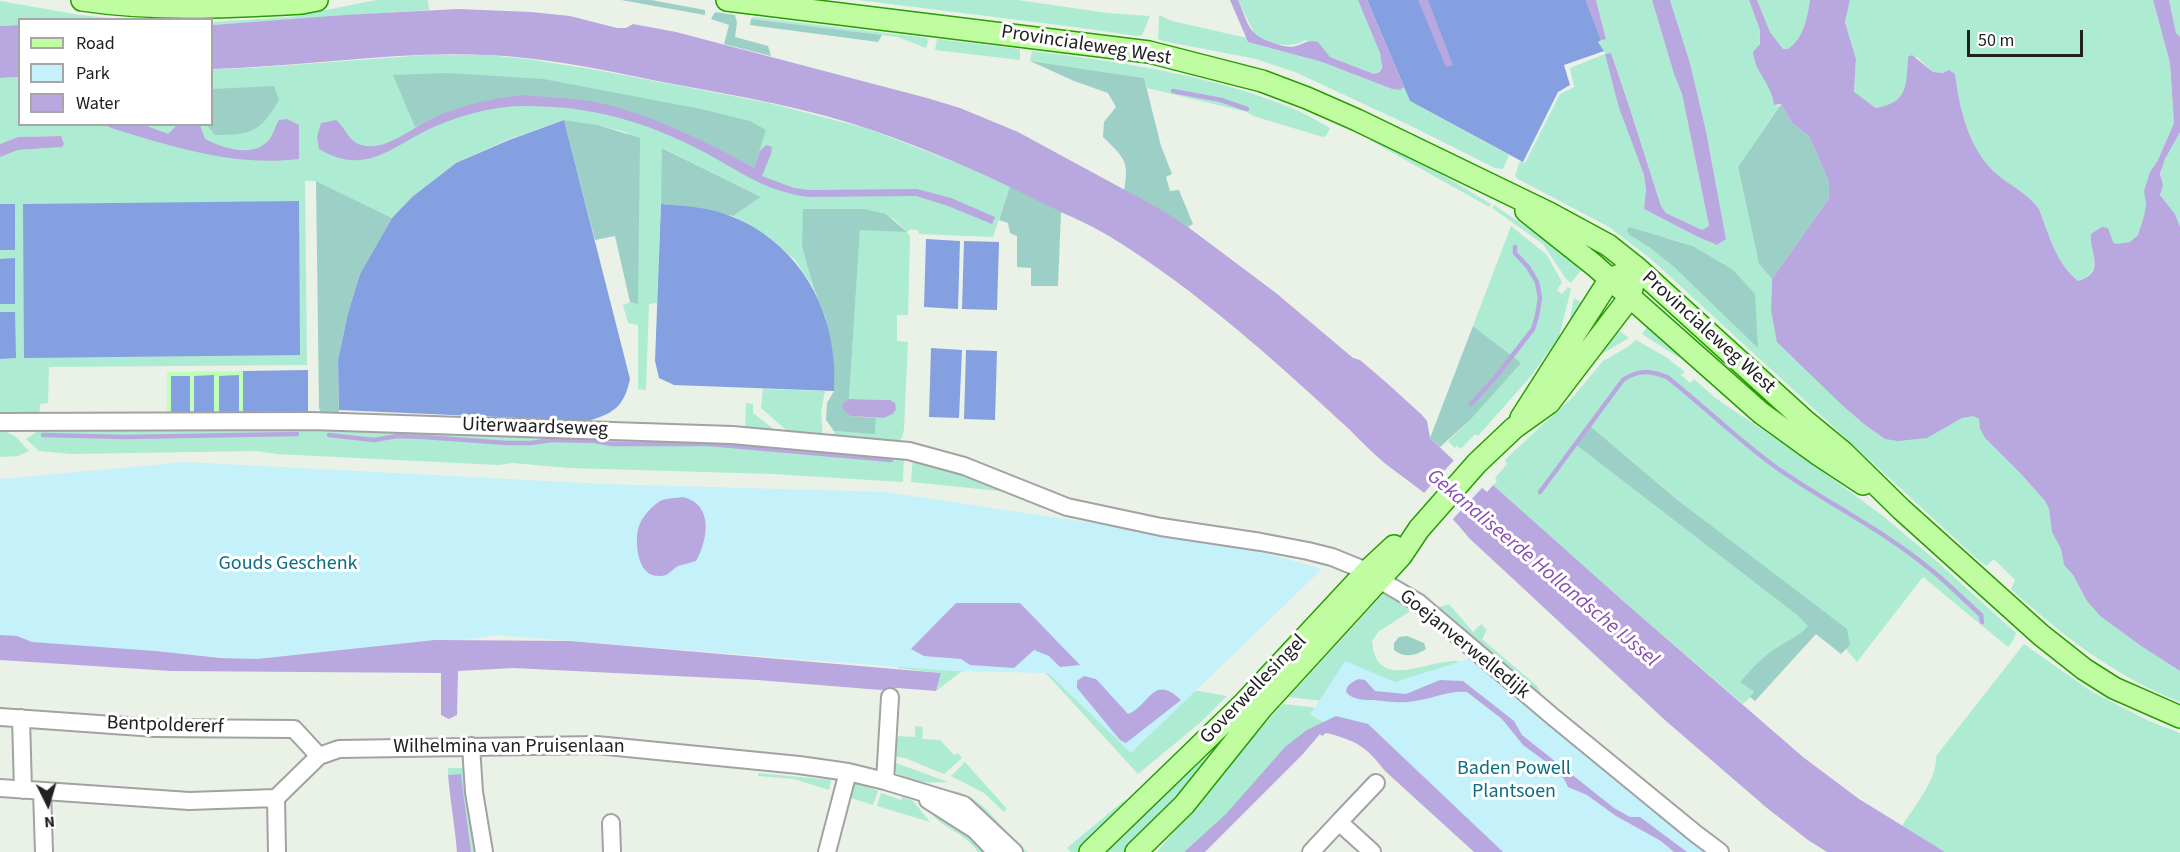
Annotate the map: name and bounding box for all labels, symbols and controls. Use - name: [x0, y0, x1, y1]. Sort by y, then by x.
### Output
- legend: [18, 18, 213, 126]
- scale bar: [1970, 18, 2086, 56]
- street label: Provincialeweg West: [999, 21, 1173, 71]
- text: 50 m: [1978, 28, 2014, 53]
- text: Road: [76, 31, 115, 56]
- text: Park: [76, 61, 110, 86]
- text: Water: [76, 91, 120, 116]
- street label: Provincialeweg West: [1636, 267, 1780, 399]
- street label: Uiterwaardseweg: [462, 413, 608, 443]
- water label: Gekanaliseerde Hollandsche IJssel: [1421, 465, 1663, 673]
- park label: Gouds Geschenk: [219, 553, 357, 577]
- street label: Goejanverwelledijk: [1394, 585, 1534, 705]
- street label: Goverwellesingel: [1196, 630, 1312, 750]
- street label: Bentpoldererf: [106, 712, 224, 740]
- street label: Wilhelmina van Pruisenlaan: [393, 736, 625, 760]
- park label: Baden Powell Plantsoen: [1457, 758, 1571, 805]
- north arrow: [18, 774, 78, 834]
- text: N: [43, 811, 56, 833]

